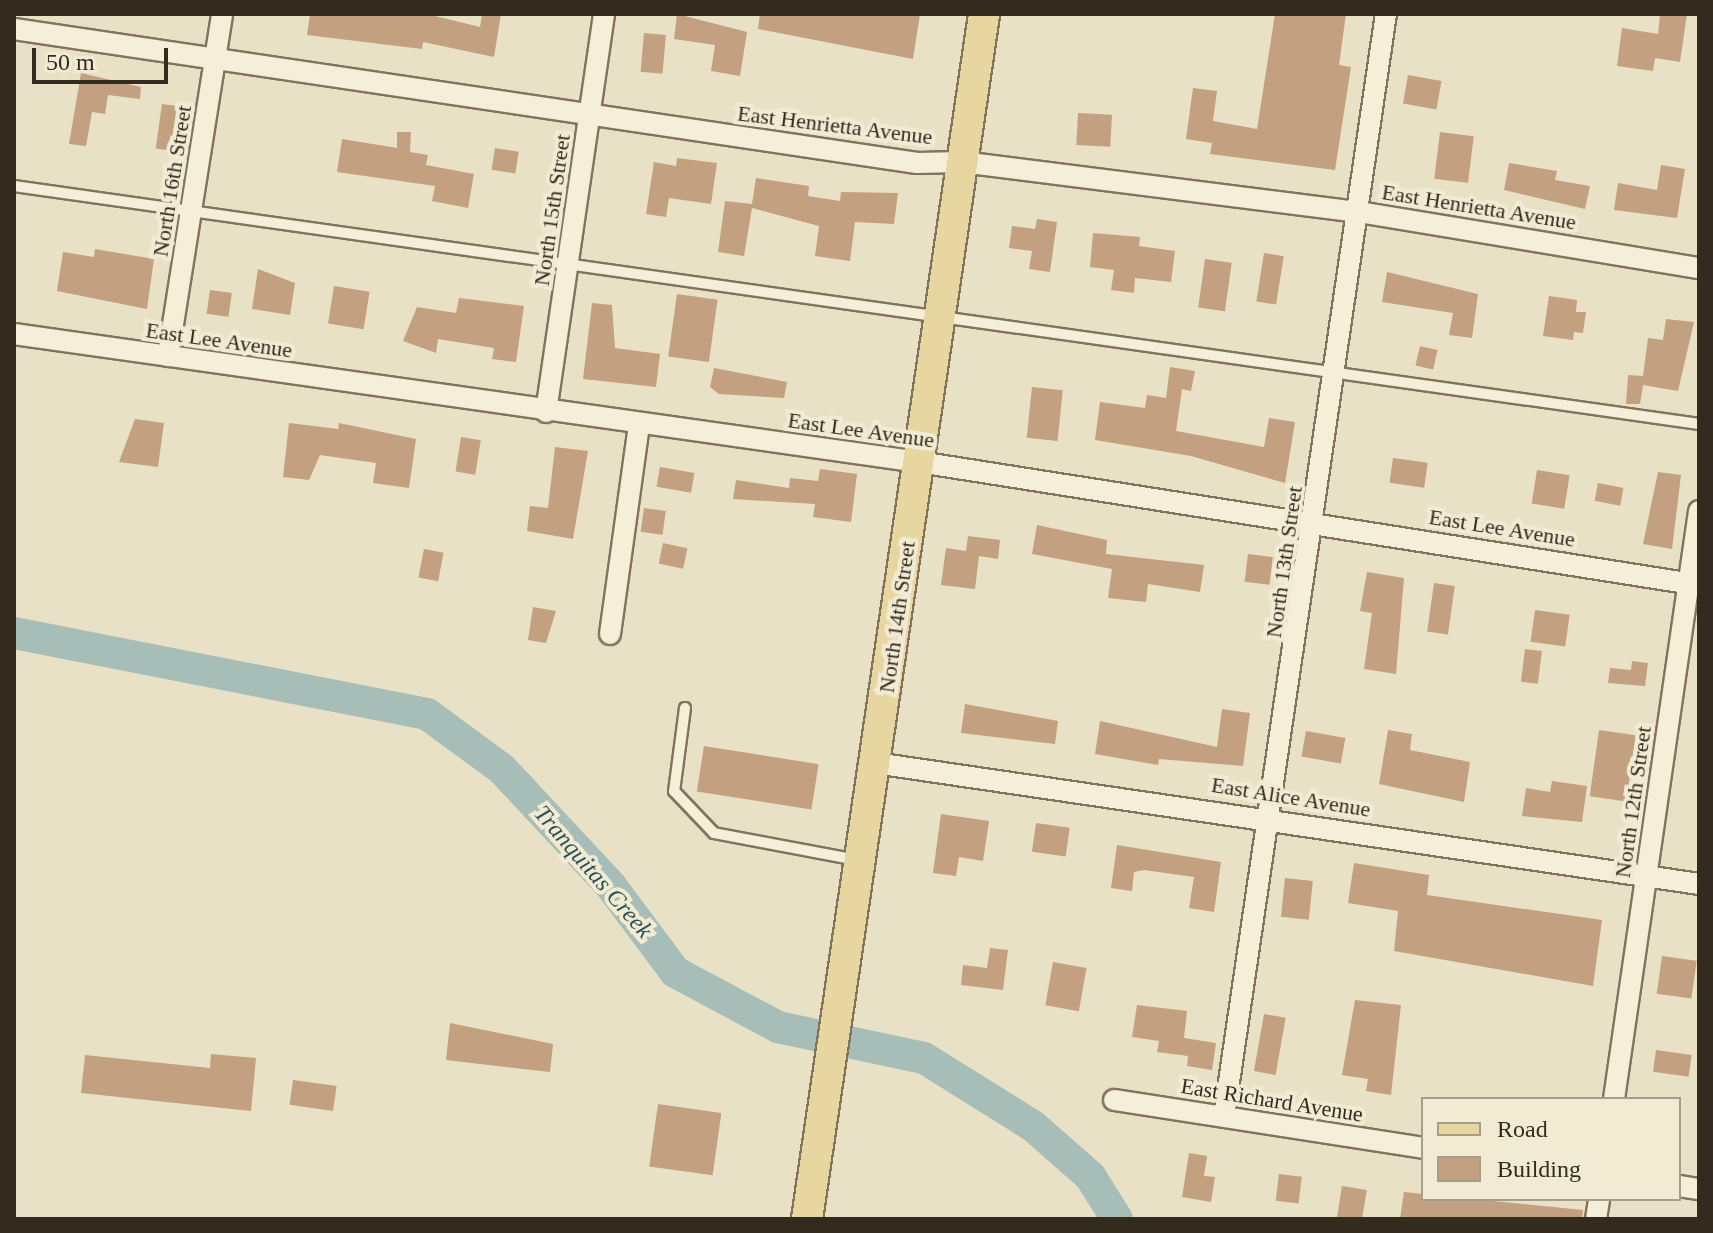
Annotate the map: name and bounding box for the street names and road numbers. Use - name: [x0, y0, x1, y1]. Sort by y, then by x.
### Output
- street label: East Henrietta Avenue: [735, 100, 935, 150]
- street label: North 16th Street: [147, 103, 197, 259]
- street label: North 15th Street: [528, 133, 576, 287]
- street label: East Henrietta Avenue: [1379, 179, 1579, 235]
- street label: East Lee Avenue: [144, 317, 294, 363]
- street label: East Lee Avenue: [786, 407, 936, 453]
- street label: North 13th Street: [1260, 485, 1308, 639]
- street label: East Lee Avenue: [1427, 503, 1577, 553]
- street label: North 14th Street: [873, 540, 921, 694]
- street label: North 12th Street: [1609, 725, 1657, 879]
- street label: East Alice Avenue: [1208, 771, 1374, 823]
- street label: East Richard Avenue: [1178, 1072, 1366, 1128]

